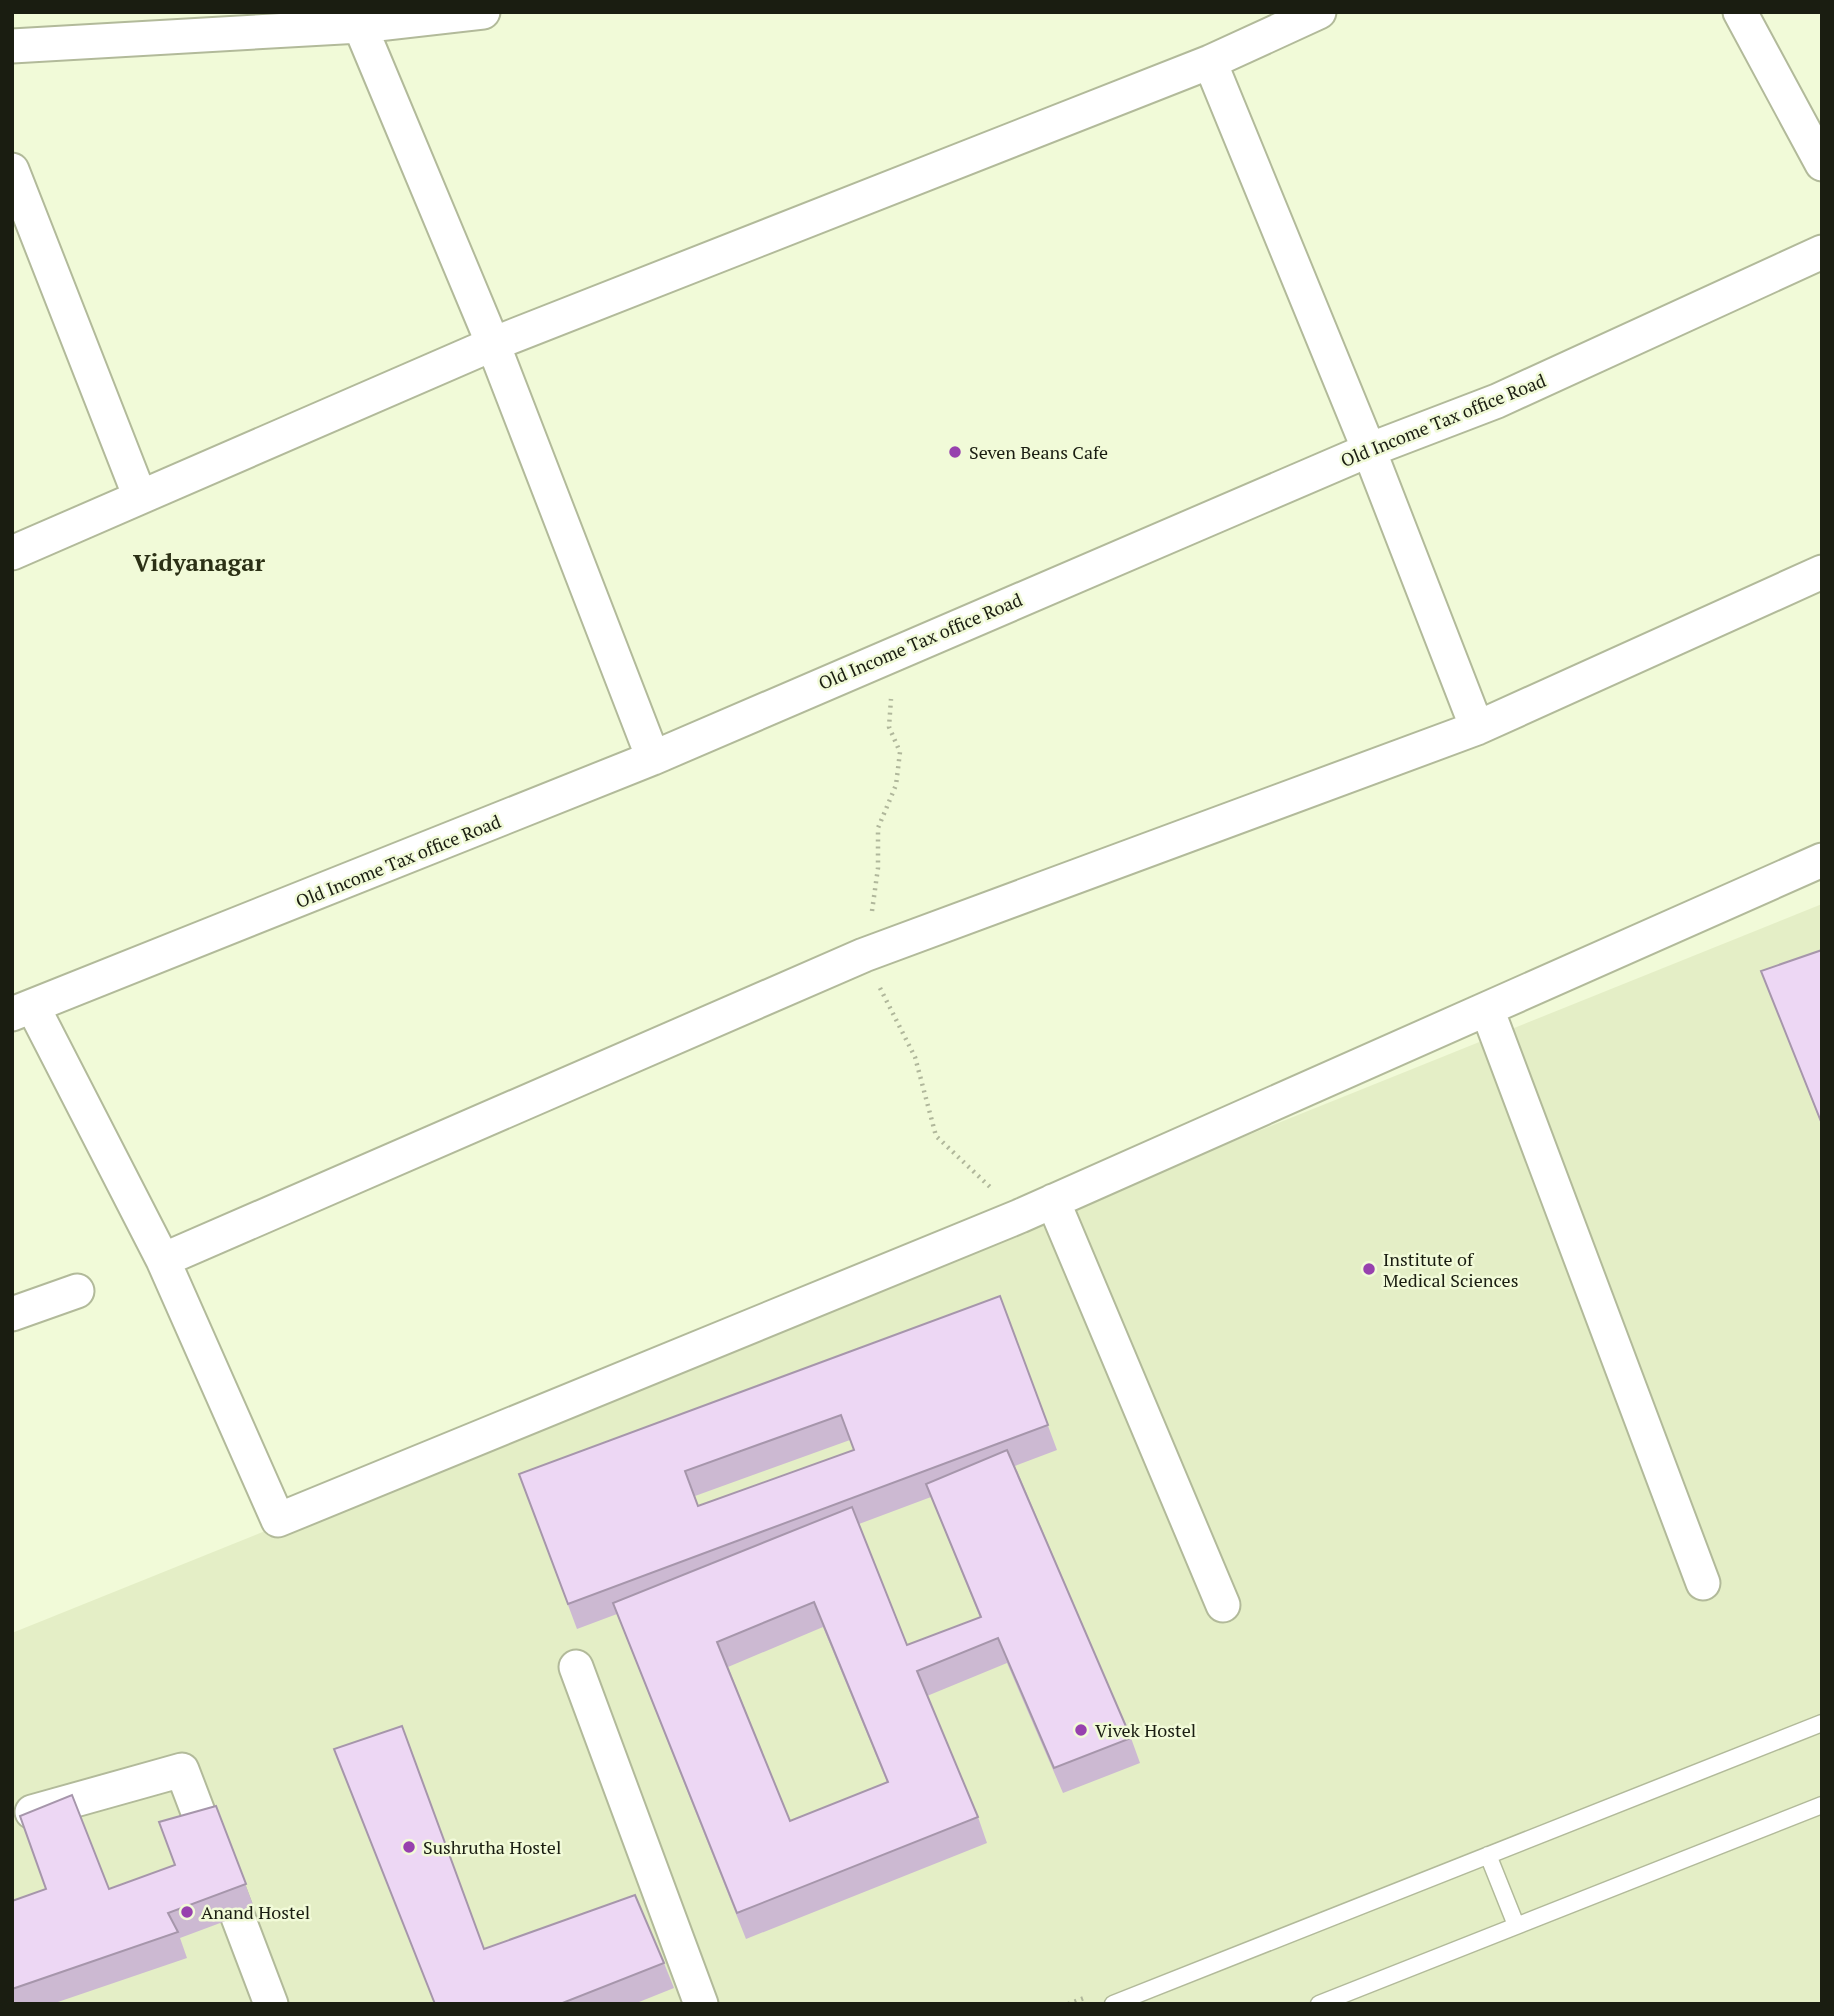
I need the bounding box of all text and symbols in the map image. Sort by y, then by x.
street label: Old Income Tax office Road [1337,368,1549,472]
place label: Seven Beans Cafe [969,440,1108,464]
marker: Seven Beans Cafe [947,444,963,460]
district label: Vidyanagar [133,546,266,578]
street label: Old Income Tax office Road [814,587,1026,695]
street label: Old Income Tax office Road [292,809,504,913]
place label: Institute of Medical Sciences [1383,1247,1518,1292]
marker: Institute of Medical Sciences [1361,1261,1377,1277]
place label: Vivek Hostel [1095,1718,1196,1742]
marker: Vivek Hostel [1073,1722,1089,1738]
place label: Sushrutha Hostel [423,1835,561,1859]
marker: Sushrutha Hostel [401,1839,417,1855]
place label: Anand Hostel [201,1900,310,1924]
marker: Anand Hostel [179,1904,195,1920]

